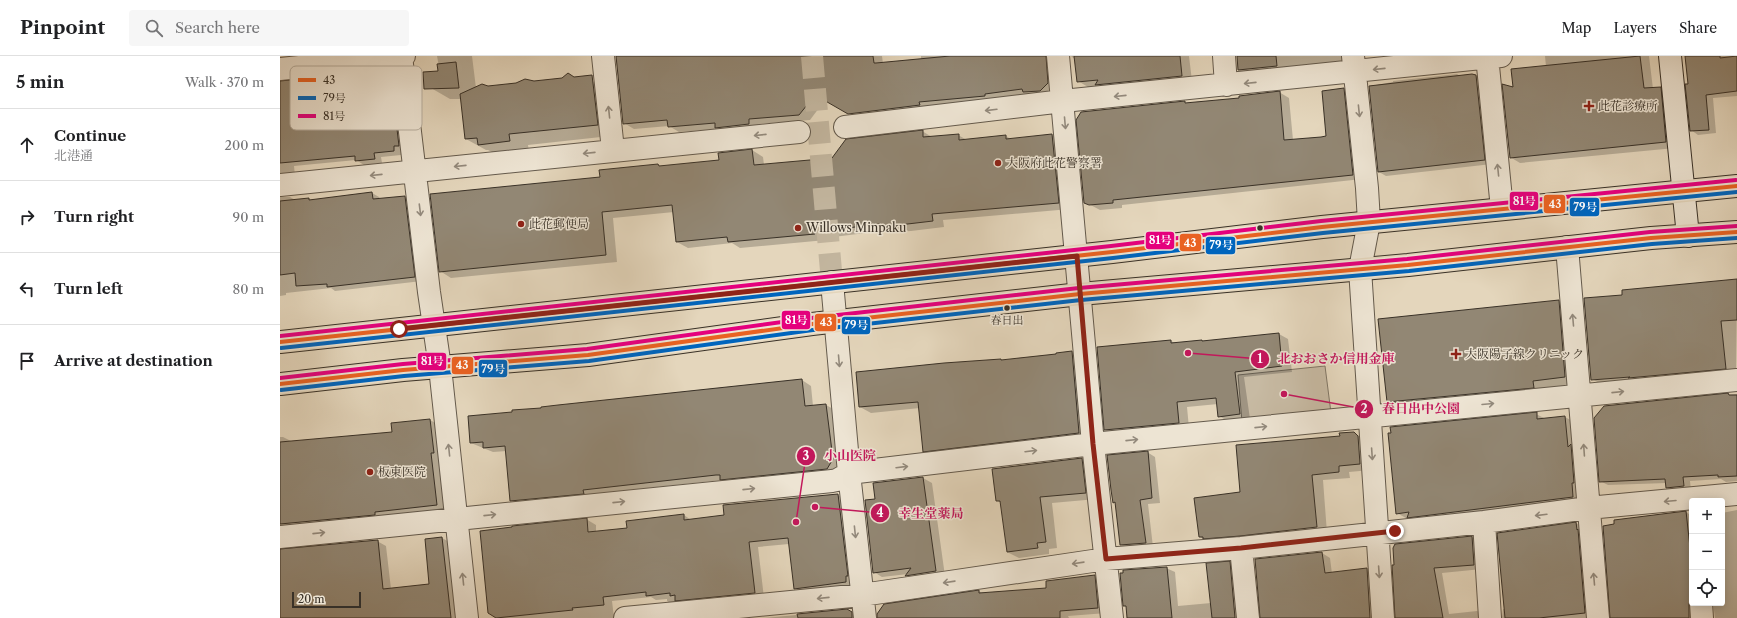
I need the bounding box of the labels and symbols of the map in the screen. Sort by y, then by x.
one-way arrow [1373,65,1386,73]
legend [290,66,422,130]
text: 43 [323,73,335,87]
one-way arrow [1244,79,1257,86]
text: 79号 [323,91,346,105]
one-way arrow [1114,92,1127,100]
place label: 此花診療所 [1598,98,1658,113]
marker: 此花診療所 [1583,100,1595,112]
one-way arrow [1355,104,1362,117]
one-way arrow [605,106,612,119]
one-way arrow [985,106,998,114]
text: 81号 [323,109,345,123]
one-way arrow [1061,116,1068,129]
one-way arrow [754,132,767,139]
one-way arrow [583,149,596,157]
place label: 大阪府此花警察署 [1006,155,1102,170]
marker: 大阪府此花警察署 [993,158,1003,168]
one-way arrow [454,163,467,170]
one-way arrow [1495,164,1502,177]
one-way arrow [370,171,383,179]
line badge: 81号 [1509,191,1539,211]
text: 81号 [1513,194,1536,208]
line badge: 43 [1543,194,1566,214]
text: 43 [1549,197,1561,211]
line badge: 79号 [1569,197,1600,217]
text: 79号 [1573,200,1598,214]
one-way arrow [416,203,423,216]
place label: 此花郵便局 [529,216,589,231]
marker: 此花郵便局 [516,219,526,229]
place label: Willows Minpaku [805,220,907,235]
marker: Willows Minpaku [793,223,803,233]
unlabelled marker [1255,223,1265,233]
line badge: 81号 [1145,231,1175,250]
text: 81号 [1149,233,1172,247]
line badge: 43 [1179,233,1202,252]
text: 43 [1184,236,1196,250]
line badge: 79号 [1205,236,1236,255]
text: 79号 [1209,238,1234,252]
marker: 春日出 [1002,303,1012,313]
line badge: 81号 [781,310,811,330]
text: 81号 [785,313,808,327]
line badge: 43 [814,313,837,332]
place label: 春日出 [991,313,1024,327]
one-way arrow [1569,314,1577,327]
text: 43 [820,315,832,329]
line badge: 79号 [841,316,871,335]
text: 79号 [844,318,869,332]
route start [390,320,408,338]
callout: 北おおさか信用金庫 [1250,346,1403,371]
place label: 大阪陽子線クリニック [1465,346,1584,361]
marker: 大阪陽子線クリニック [1450,348,1462,360]
text: 北おおさか信用金庫 [1277,350,1395,366]
text: 1 [1257,351,1263,366]
line badge: 81号 [417,352,447,371]
text: 81号 [421,354,444,368]
one-way arrow [835,354,843,367]
line badge: 43 [451,356,474,375]
text: 43 [456,358,468,372]
line badge: 79号 [478,359,508,378]
text: 79号 [481,362,506,376]
one-way arrow [1611,388,1624,395]
callout: 春日出中公園 [1354,396,1468,421]
text: 春日出中公園 [1382,400,1460,416]
one-way arrow [1481,400,1494,408]
text: 2 [1360,401,1368,416]
one-way arrow [1254,423,1267,430]
one-way arrow [1125,436,1138,444]
callout: 小山医院 [796,443,884,468]
one-way arrow [445,444,452,457]
one-way arrow [1580,444,1587,457]
text: 小山医院 [824,447,876,463]
one-way arrow [1368,447,1375,460]
text: 3 [803,448,810,463]
one-way arrow [1024,448,1037,455]
one-way arrow [895,463,908,470]
place label: 板東医院 [378,464,426,479]
marker: 板東医院 [365,467,375,477]
one-way arrow [742,485,755,493]
one-way arrow [1664,497,1677,504]
one-way arrow [612,498,625,506]
callout: 幸生堂薬局 [870,501,971,526]
text: 4 [876,505,884,520]
text: 幸生堂薬局 [898,505,964,521]
one-way arrow [483,511,496,519]
one-way arrow [1535,511,1548,518]
route end [1386,522,1404,540]
one-way arrow [852,525,859,538]
one-way arrow [312,530,325,537]
one-way arrow [1072,559,1085,567]
one-way arrow [1376,565,1383,578]
one-way arrow [459,573,467,586]
one-way arrow [1591,573,1598,586]
one-way arrow [943,578,956,586]
scale bar [292,590,361,609]
one-way arrow [817,595,830,602]

